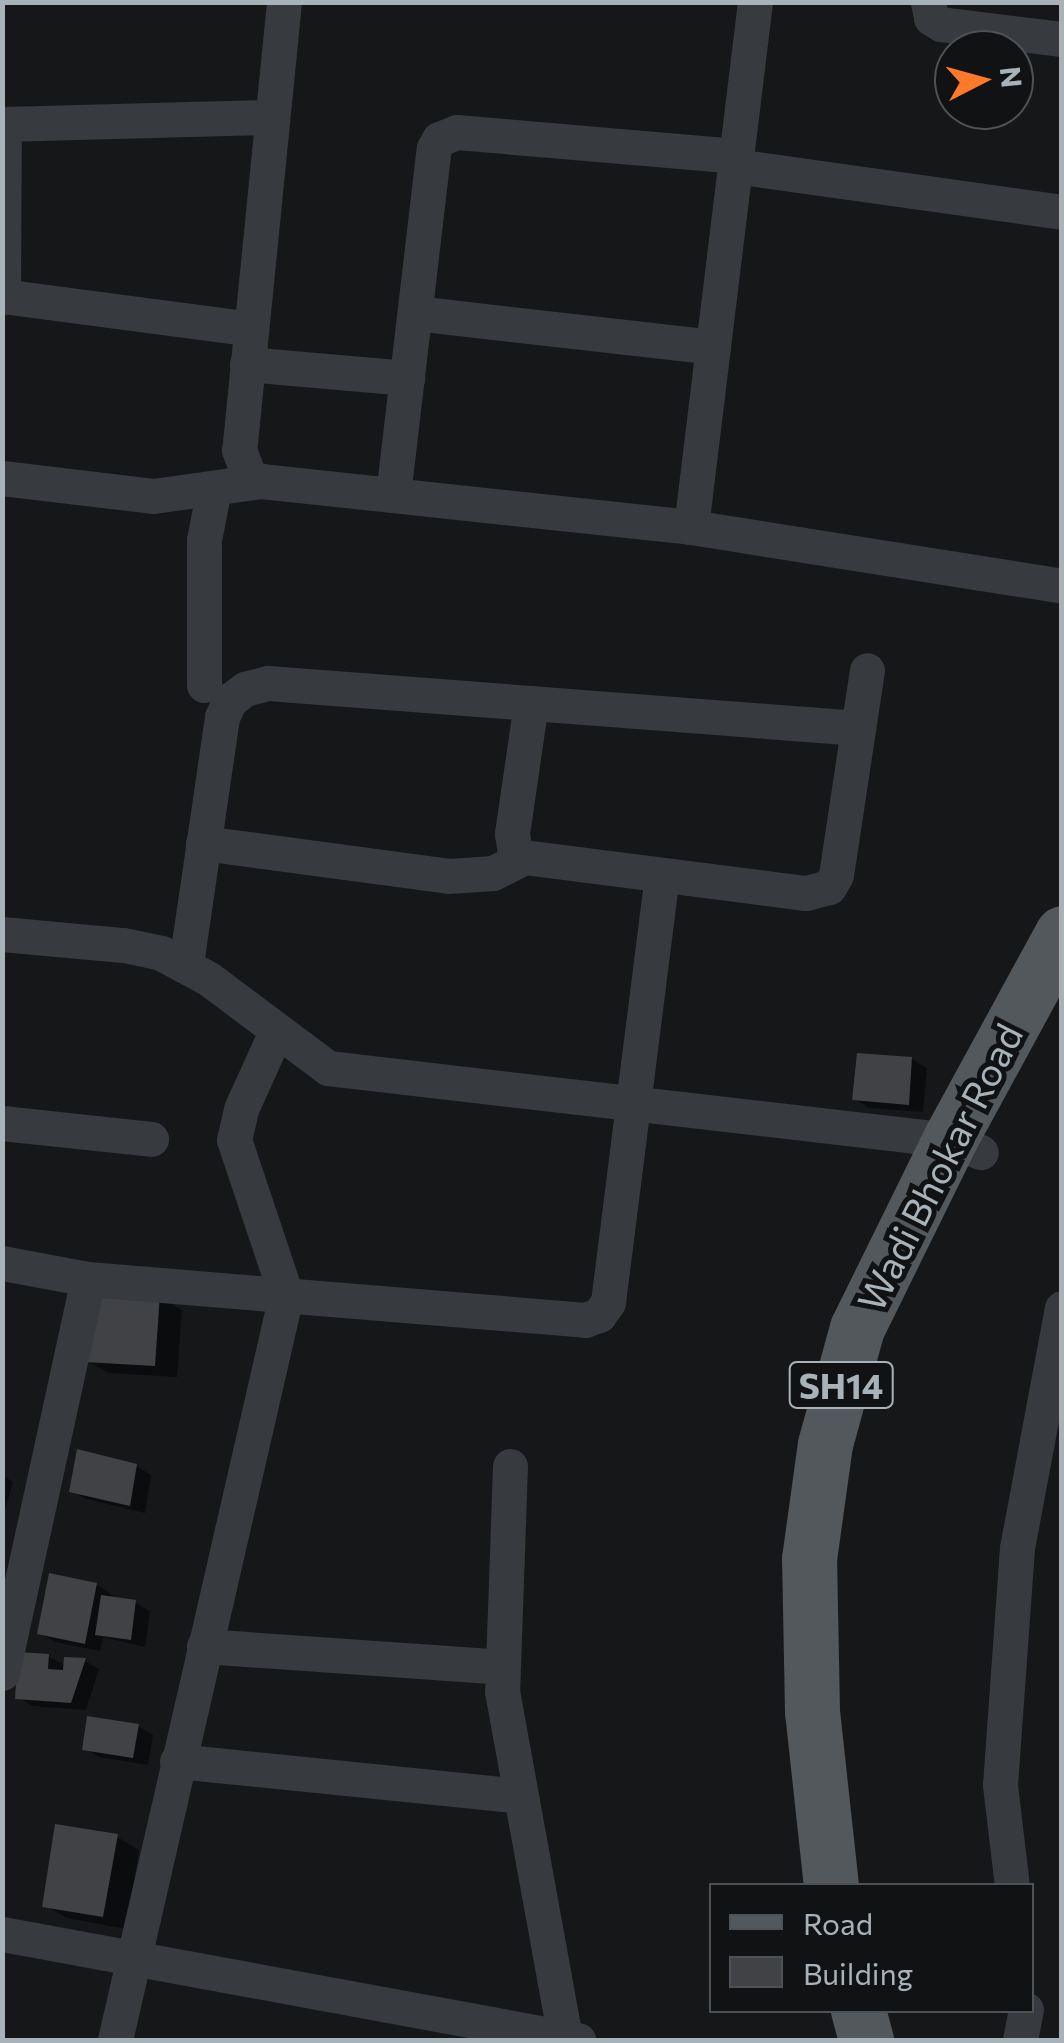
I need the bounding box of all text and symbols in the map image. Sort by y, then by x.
north arrow [934,30,1034,130]
text: N [994,65,1030,89]
street label: Wadi Bhokar Road [847,1016,1031,1318]
road number: SH14 [788,1355,894,1415]
legend [709,1883,1034,2013]
text: Road [803,1904,873,1941]
text: Building [803,1954,913,1991]

